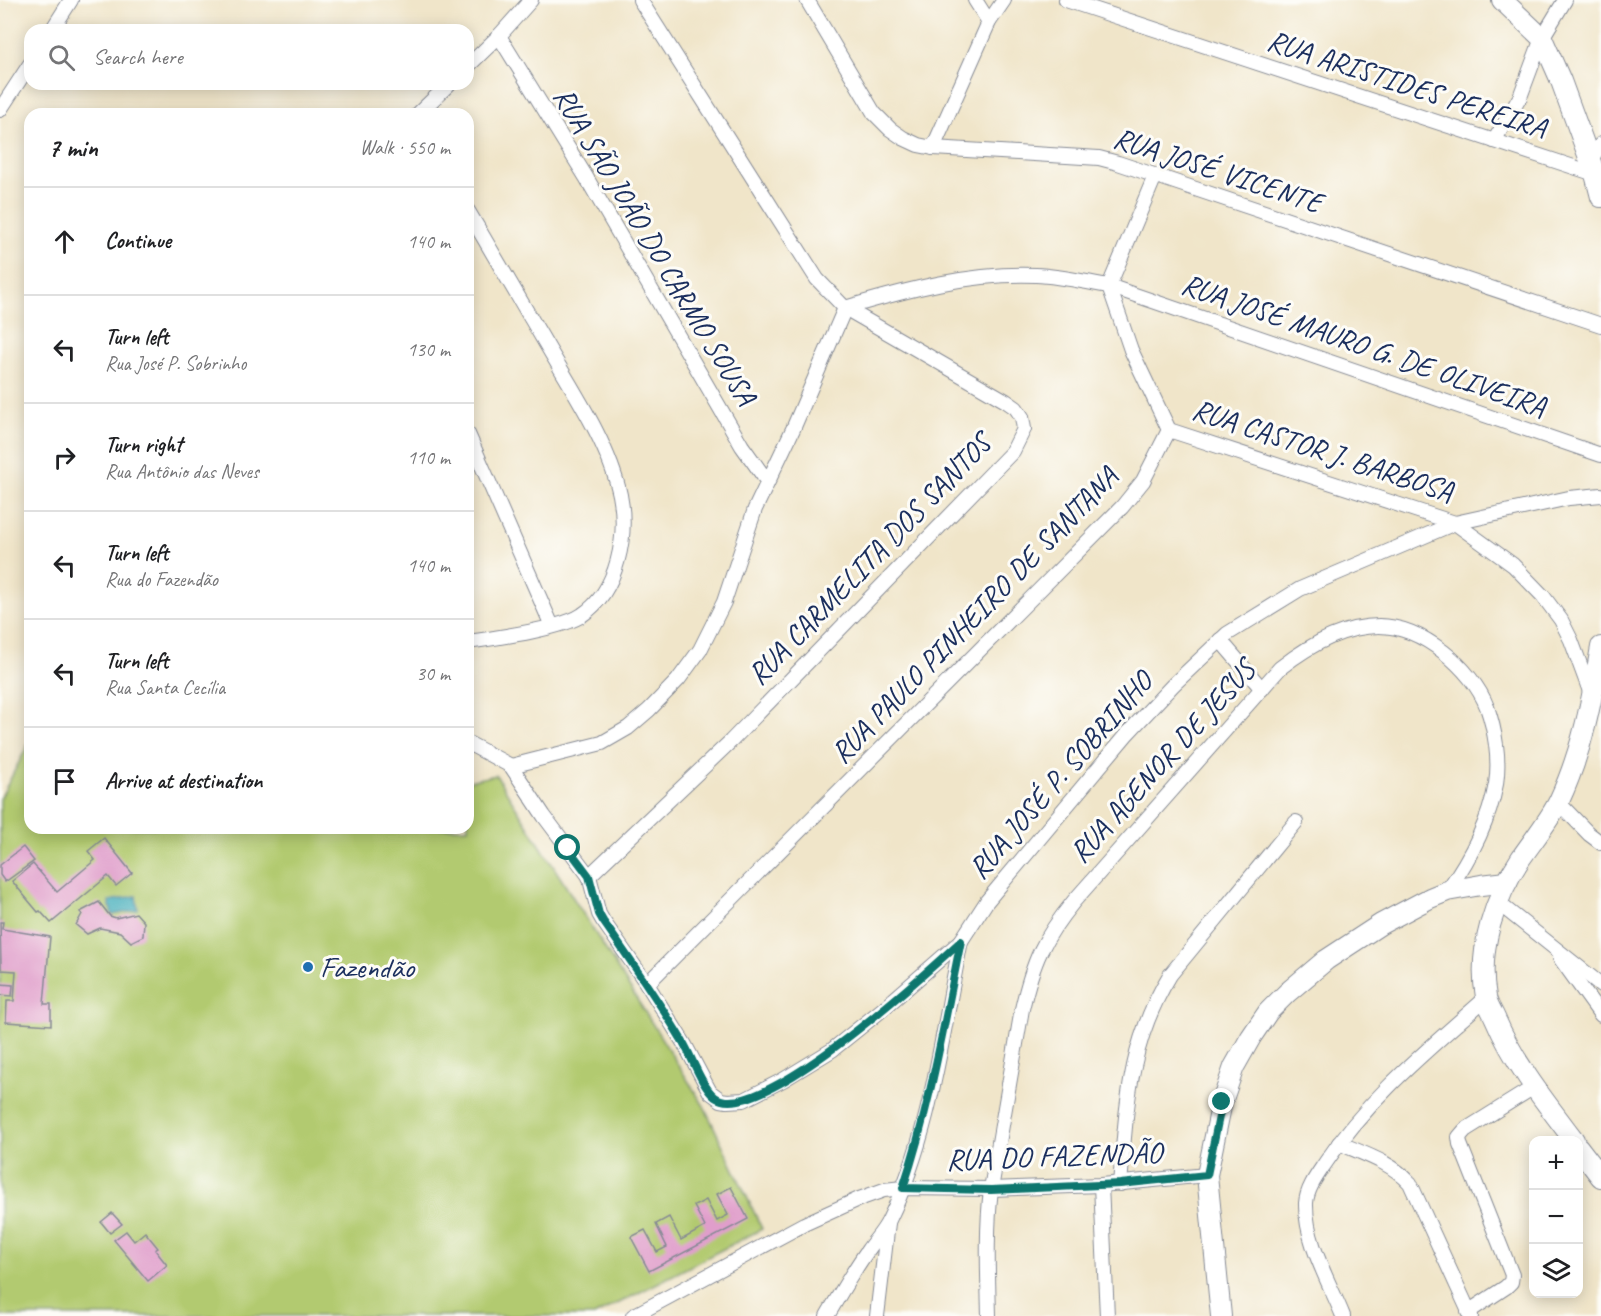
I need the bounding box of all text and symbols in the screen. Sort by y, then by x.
street label: RUA ARISTIDES PEREIRA [1263,21,1553,148]
search box [24,24,474,90]
icon: search [45,41,78,74]
text: Search here [93,43,183,71]
street label: RUA SÃO JOÃO DO CARMO SOUSA [545,80,766,414]
street label: RUA JOSÉ VICENTE [1109,118,1330,223]
text: 7 min [48,131,98,164]
text: Walk · 550 m [360,135,450,160]
icon: ahead [48,225,81,258]
text: Continue [105,227,171,255]
text: 140 m [407,229,450,254]
street label: RUA JOSÉ MAURO G. DE OLIVEIRA [1177,265,1552,426]
text: Turn left [105,323,169,351]
icon: left [48,333,81,366]
text: 130 m [407,337,450,362]
text: Rua José P. Sobrinho [105,351,246,376]
street label: RUA CASTOR J. BARBOSA [1188,390,1459,510]
street label: RUA CARMELITA DOS SANTOS [739,422,1002,693]
text: Turn right [105,431,182,459]
icon: right [48,441,81,474]
text: 110 m [407,445,450,470]
street label: RUA PAULO PINHEIRO DE SANTANA [822,457,1127,771]
text: Rua Antônio das Neves [105,459,259,484]
text: Turn left [105,539,169,567]
icon: left [48,549,81,582]
text: 140 m [407,553,450,578]
text: Rua do Fazendão [105,567,218,592]
text: Turn left [105,647,169,675]
street label: RUA AGENOR DE JESUS [1061,649,1266,870]
icon: left [48,657,81,690]
text: 30 m [416,661,450,686]
street label: RUA JOSÉ P. SOBRINHO [959,661,1163,887]
text: Rua Santa Cecília [105,675,225,700]
icon: arrive [48,765,81,798]
text: Arrive at destination [105,767,262,795]
route start [554,834,580,860]
place label: Fazendão [320,948,415,986]
marker: Fazendão [301,960,315,974]
route end [1208,1088,1234,1114]
street label: RUA DO FAZENDÃO [946,1133,1166,1179]
map controls [1529,1136,1583,1298]
button: + [1529,1136,1583,1190]
button: − [1529,1190,1583,1244]
button: layers [1529,1244,1583,1298]

